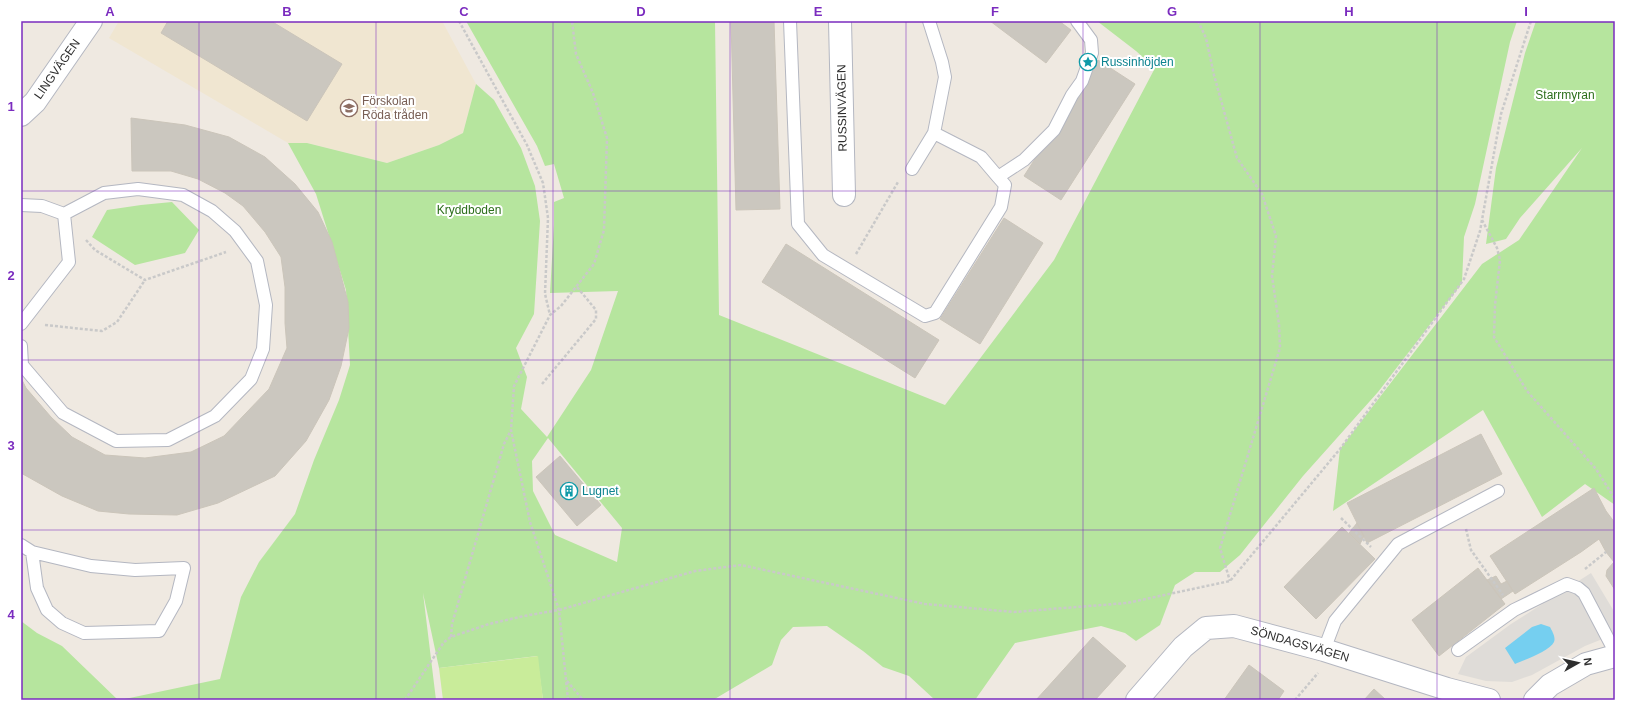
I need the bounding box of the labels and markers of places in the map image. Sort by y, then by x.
place icon: Russinhöjden [1078,52,1098,72]
place label: Russinhöjden [1101,55,1174,69]
place label: Förskolan Röda tråden [362,94,428,122]
school or university icon: Förskolan Röda tråden [339,98,359,118]
building icon: Lugnet [559,481,579,501]
place label: Lugnet [582,484,619,498]

